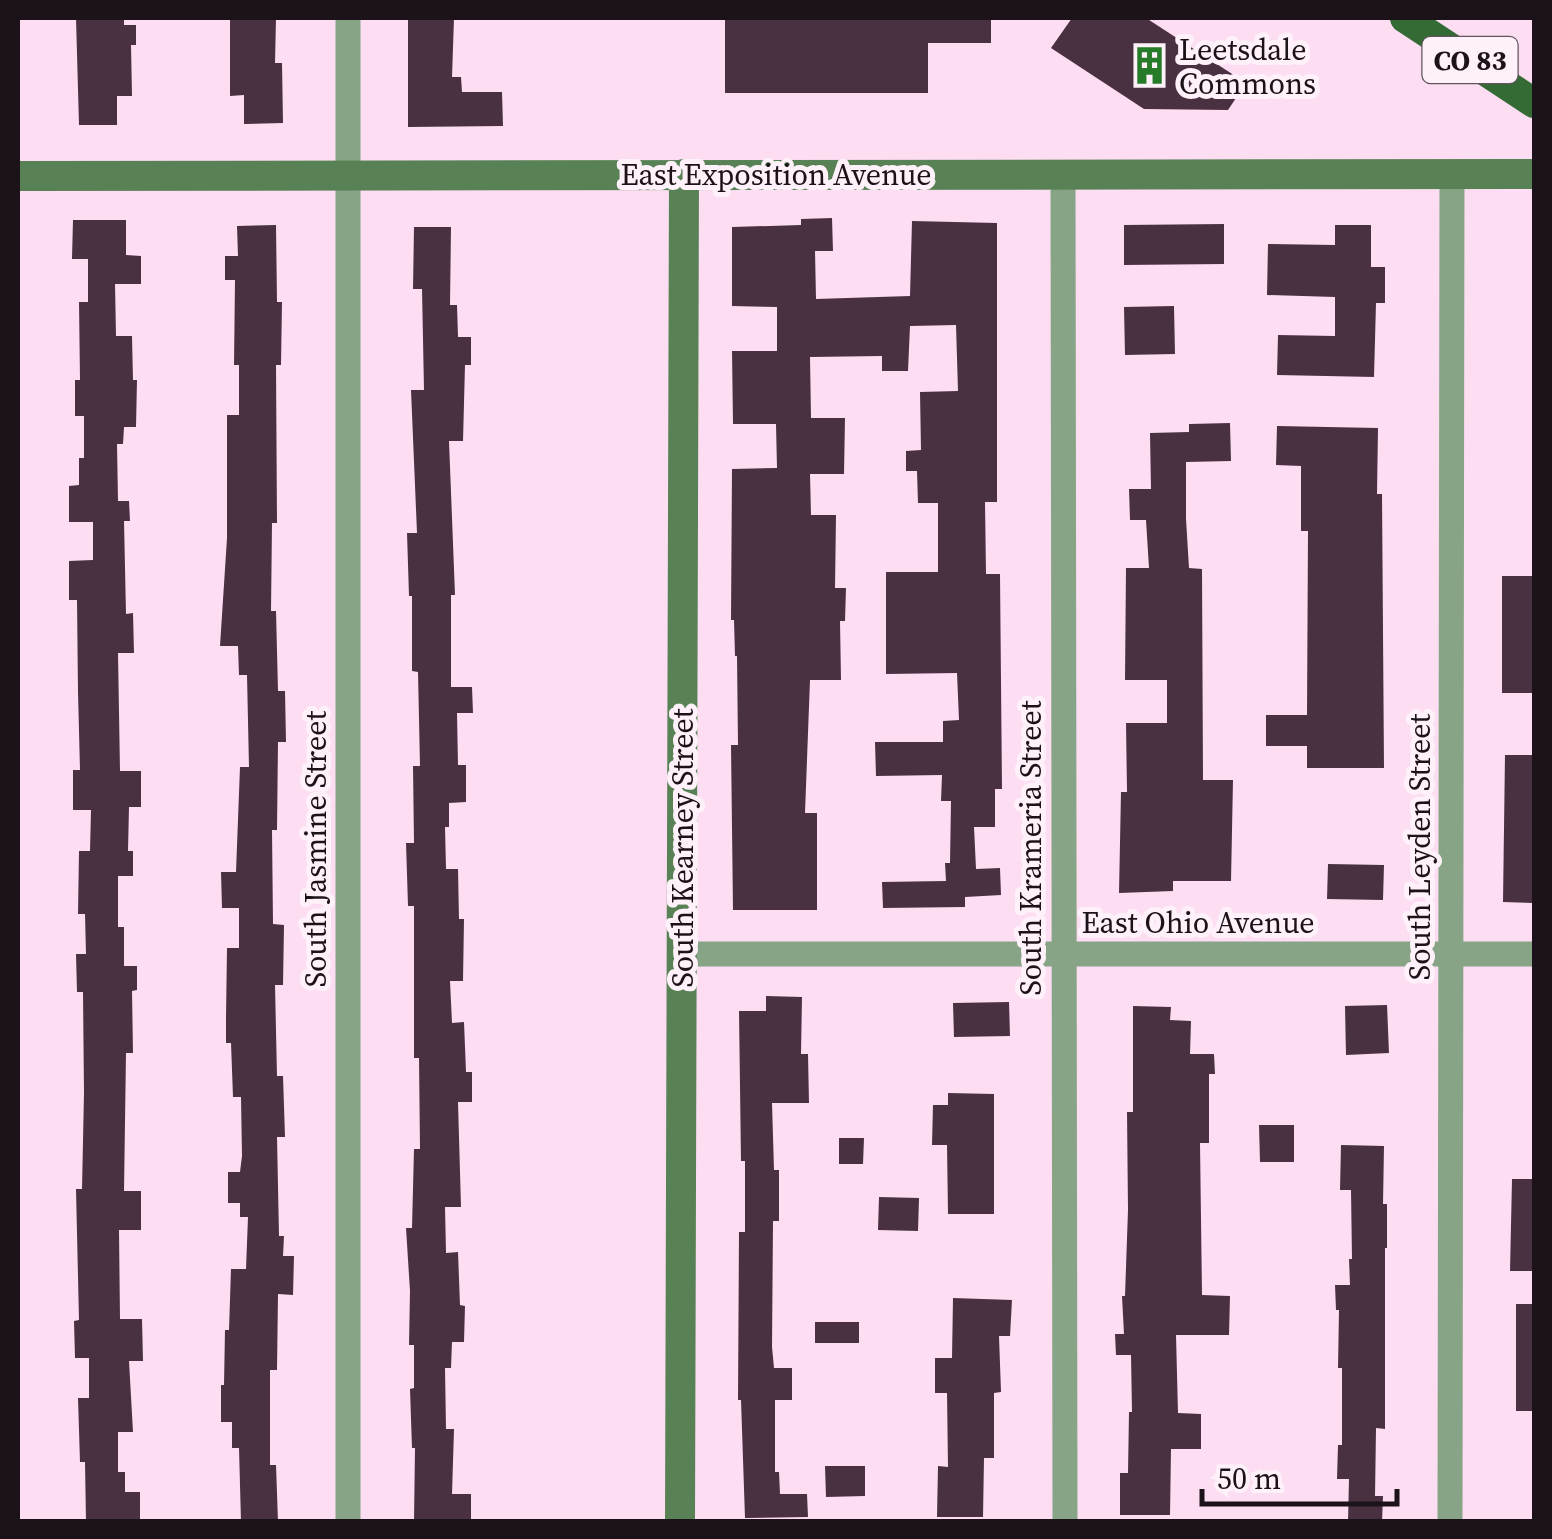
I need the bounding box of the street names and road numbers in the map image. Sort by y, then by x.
road number: CO 83 [1422,37,1518,83]
street label: East Exposition Avenue [620,154,932,195]
street label: South Krameria Street [1010,700,1051,996]
street label: South Kearney Street [662,708,703,988]
street label: South Jasmine Street [295,710,336,987]
street label: South Leyden Street [1399,714,1440,980]
street label: East Ohio Avenue [1081,902,1315,943]

